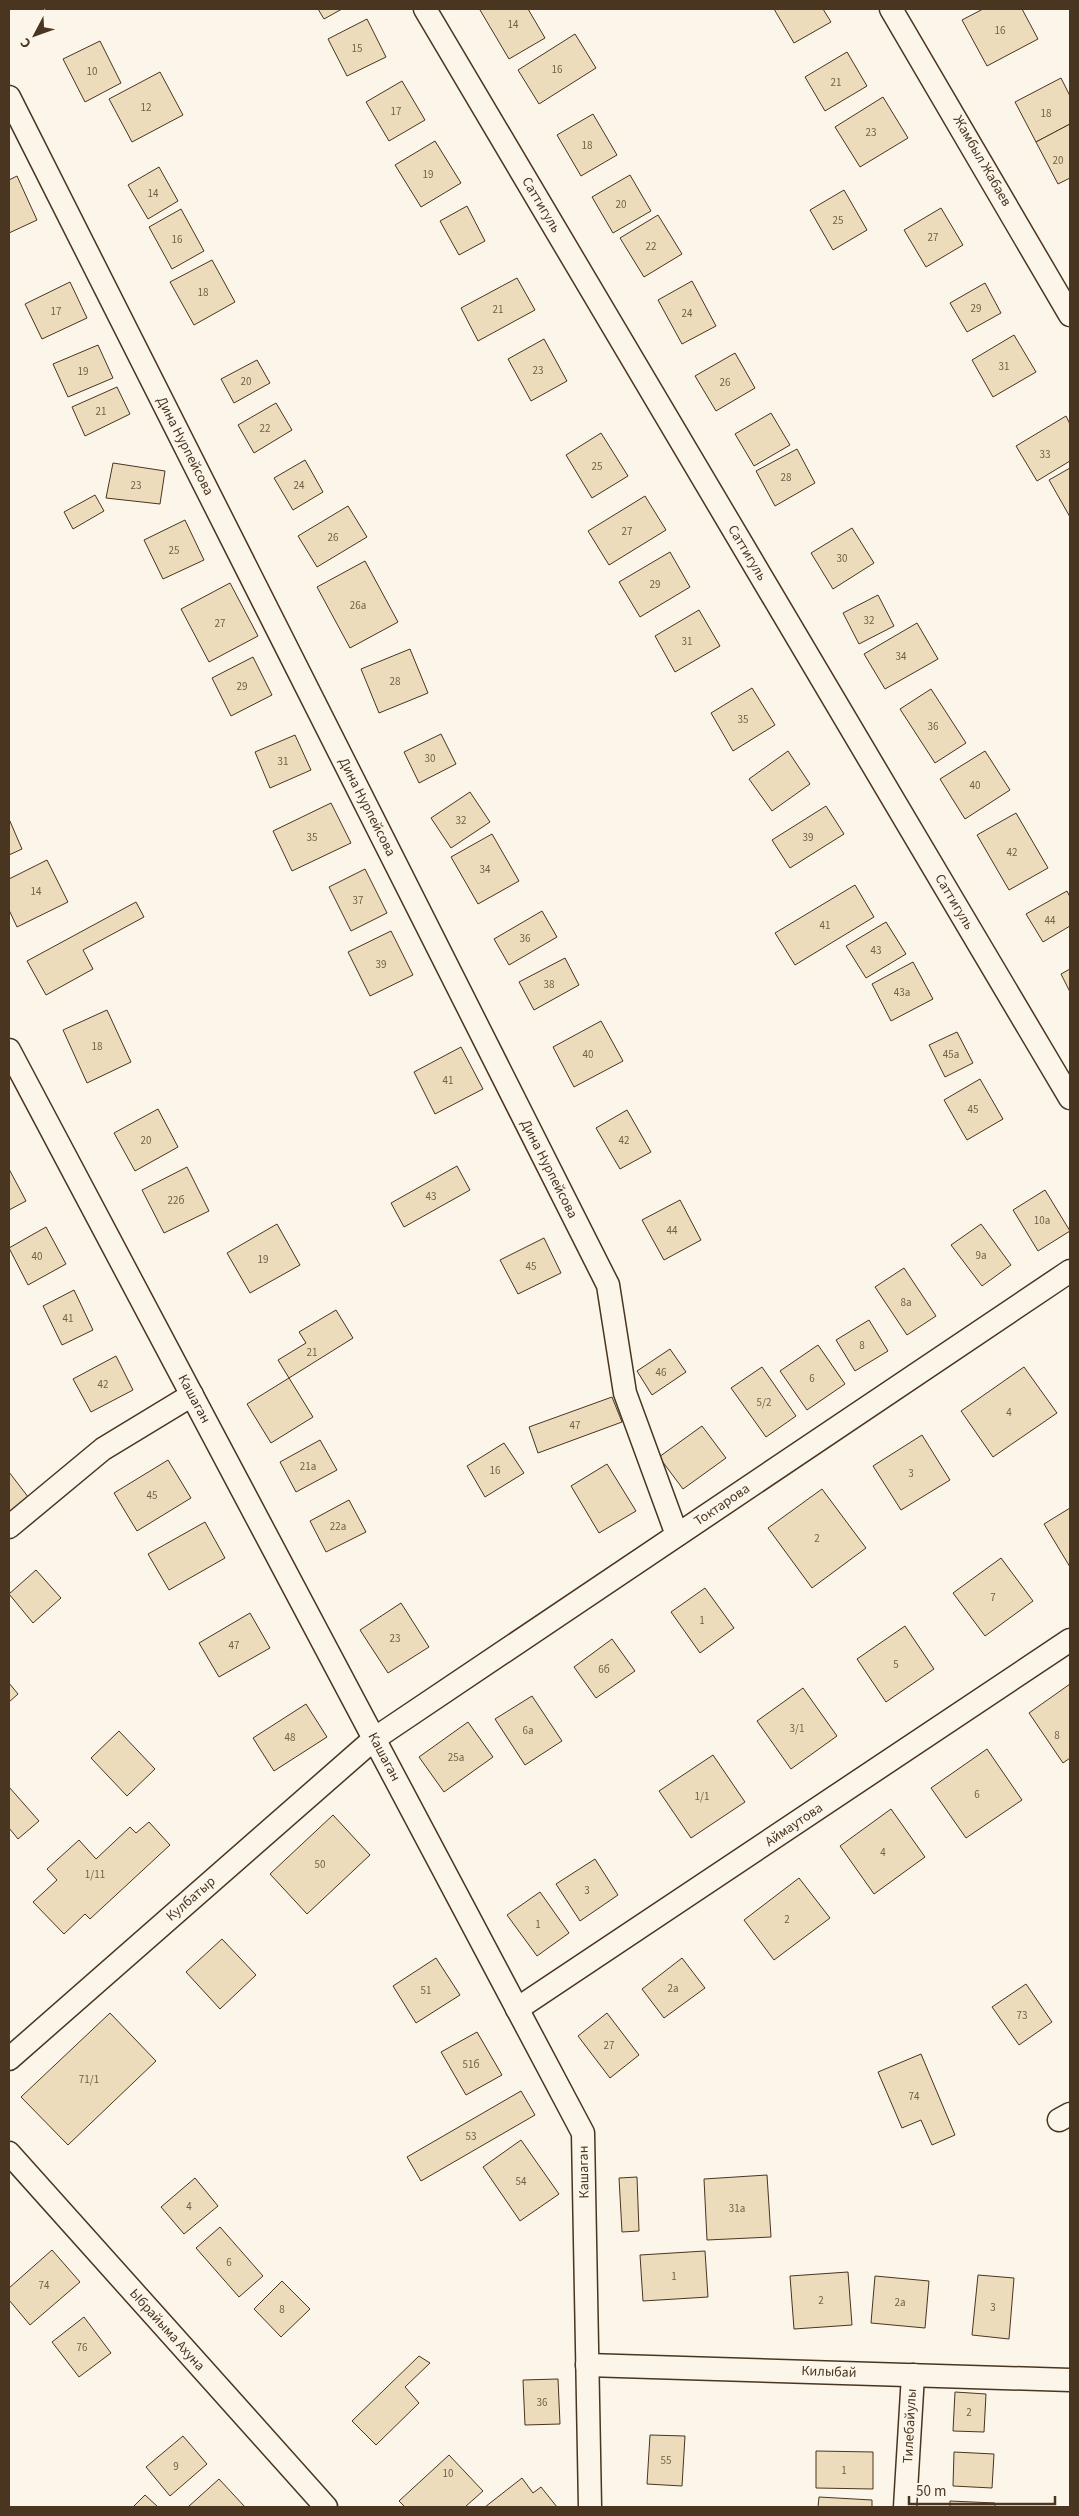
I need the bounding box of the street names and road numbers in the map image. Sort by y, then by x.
street label: Жамбыл Жабаев [948,112,1016,210]
street label: Саттигуль [517,173,566,237]
street label: Дина Нурпейсова [151,393,219,499]
street label: Саттигуль [723,521,772,585]
street label: Дина Нурпейсова [333,754,401,860]
street label: Саттигуль [930,870,979,934]
street label: Дина Нурпейсова [515,1116,583,1222]
street label: Кашаган [173,1371,215,1427]
street label: Токтарова [690,1479,754,1531]
street label: Кашаган [363,1729,405,1785]
street label: Аймаутова [761,1798,827,1852]
street label: Кулбатыр [162,1872,220,1926]
street label: Кашаган [574,2145,594,2199]
street label: Ыбрайыма Ахуна [125,2284,209,2376]
street label: Килыбай [801,2361,857,2383]
street label: Тилебайулы [898,2388,922,2464]

